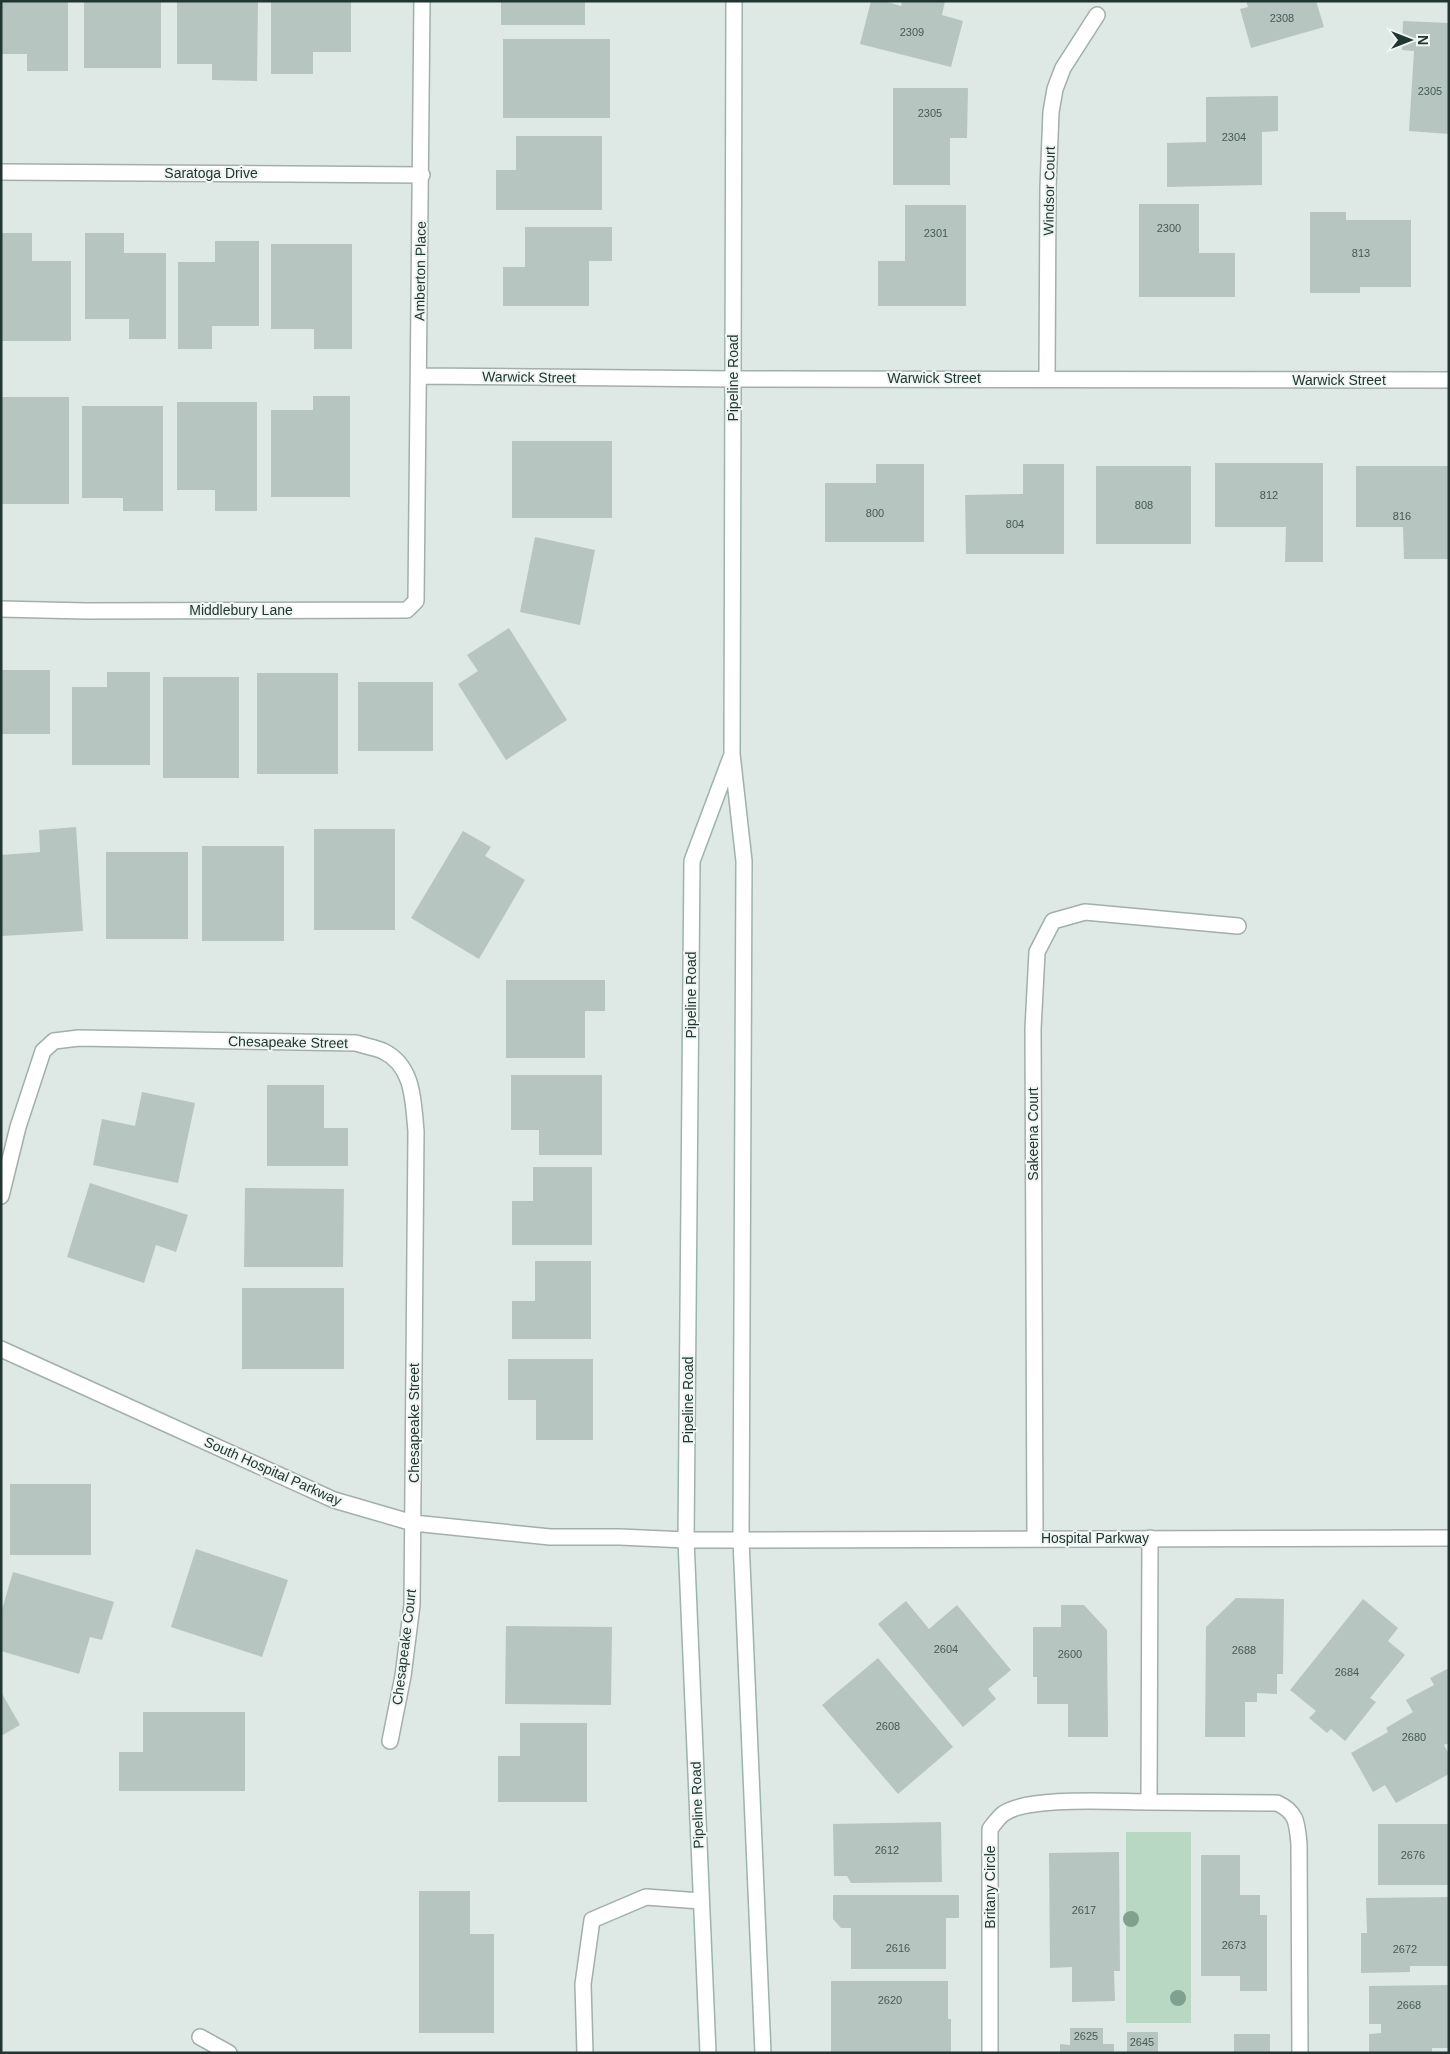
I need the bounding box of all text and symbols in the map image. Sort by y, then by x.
house number: 2308 [1270,12,1294,24]
north arrow [1385,15,1435,65]
house number: 2309 [900,26,924,38]
text: N [1415,35,1431,45]
house number: 2305 [1418,85,1442,97]
house number: 2305 [918,107,942,119]
house number: 2304 [1222,131,1246,143]
street label: Windsor Court [1040,146,1058,236]
street label: Saratoga Drive [164,165,258,181]
street label: Amberton Place [411,221,429,321]
house number: 2300 [1157,222,1181,234]
house number: 2301 [924,227,948,239]
house number: 813 [1352,247,1370,259]
street label: Pipeline Road [725,334,741,422]
street label: Warwick Street [482,368,576,386]
street label: Warwick Street [887,370,981,386]
street label: Warwick Street [1292,372,1386,388]
house number: 812 [1260,489,1278,501]
house number: 808 [1135,499,1153,511]
house number: 800 [866,507,884,519]
house number: 816 [1393,510,1411,522]
house number: 804 [1006,518,1024,530]
street label: Middlebury Lane [189,602,293,618]
street label: Pipeline Road [683,951,699,1039]
street label: Chesapeake Street [228,1033,348,1051]
street label: Sakeena Court [1025,1087,1041,1181]
street label: Pipeline Road [680,1356,696,1444]
street label: Chesapeake Street [406,1363,422,1483]
street label: South Hospital Parkway [202,1433,344,1509]
street label: Hospital Parkway [1041,1530,1149,1546]
street label: Chesapeake Court [389,1588,419,1706]
house number: 2604 [934,1643,958,1655]
house number: 2688 [1232,1644,1256,1656]
house number: 2600 [1058,1648,1082,1660]
house number: 2684 [1335,1666,1359,1678]
house number: 2608 [876,1720,900,1732]
house number: 2680 [1402,1731,1426,1743]
street label: Pipeline Road [687,1761,707,1849]
house number: 2612 [875,1844,899,1856]
street label: Britany Circle [982,1845,998,1929]
house number: 2676 [1401,1849,1425,1861]
house number: 2617 [1072,1904,1096,1916]
house number: 2673 [1222,1939,1246,1951]
house number: 2616 [886,1942,910,1954]
house number: 2672 [1393,1943,1417,1955]
house number: 2620 [878,1994,902,2006]
house number: 2668 [1397,1999,1421,2011]
house number: 2625 [1074,2030,1098,2042]
house number: 2645 [1130,2036,1154,2048]

